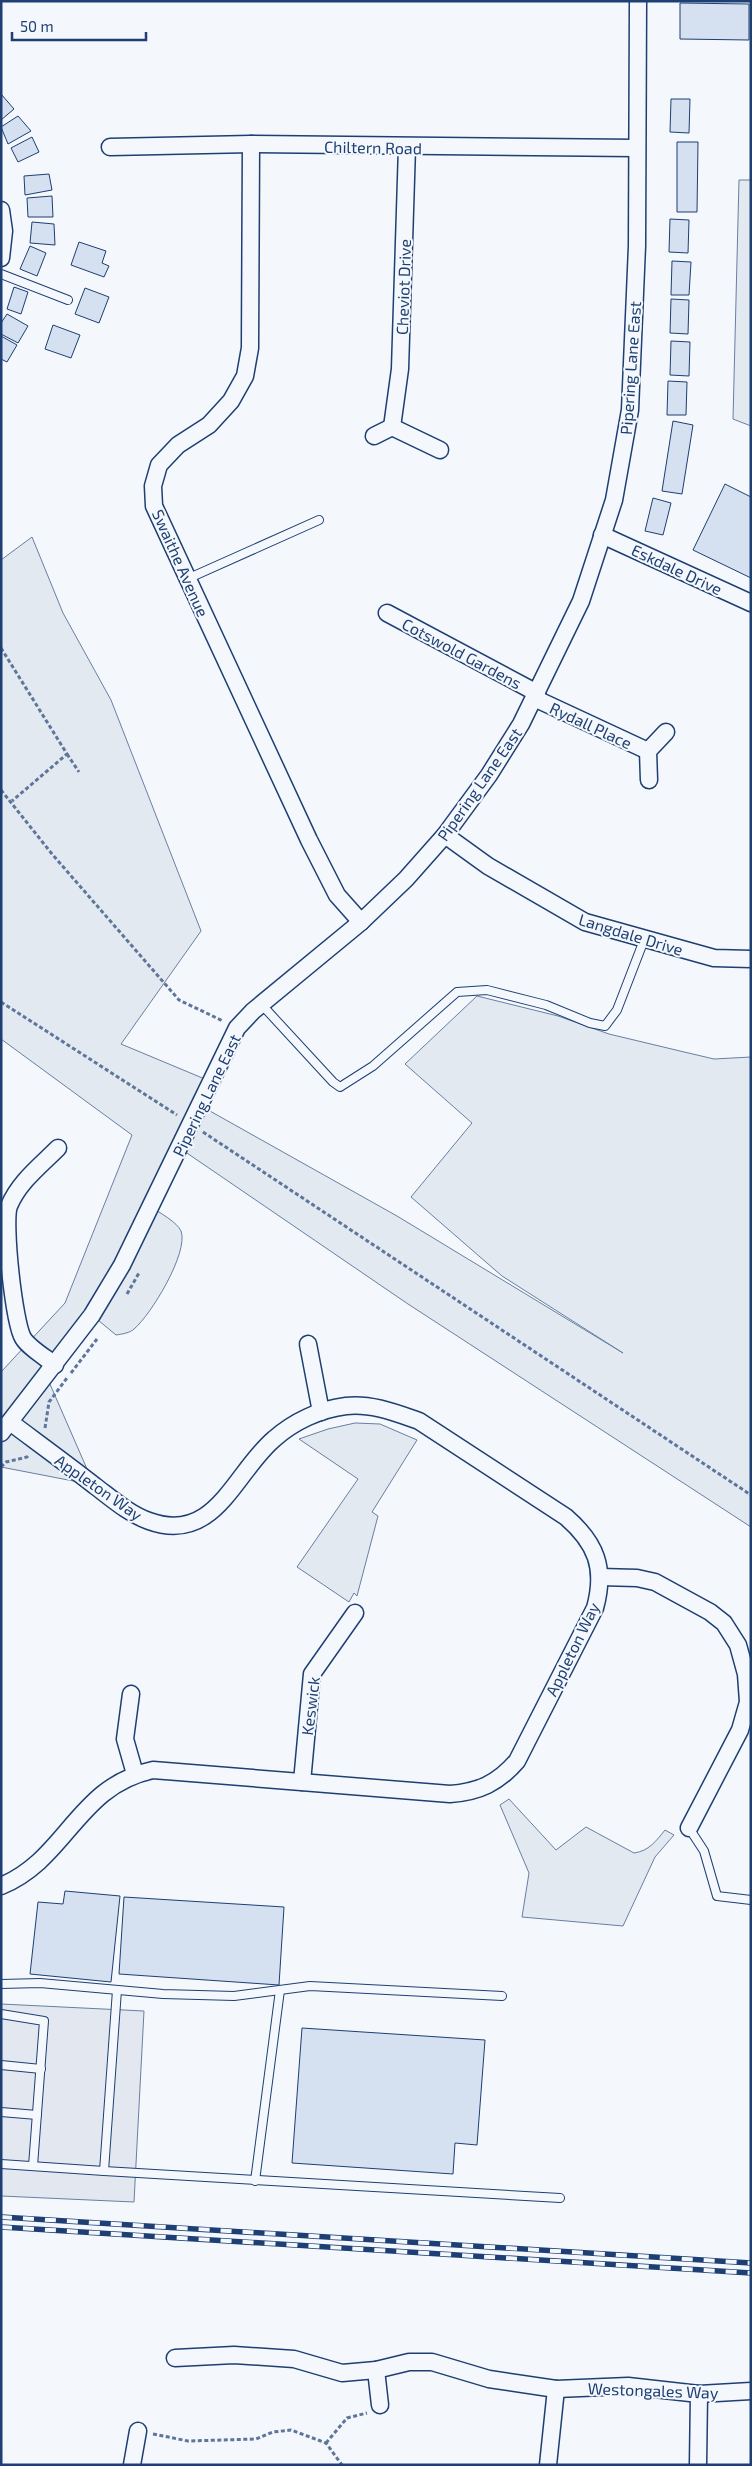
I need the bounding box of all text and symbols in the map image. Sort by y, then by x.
scale bar [12,10,146,42]
text: 50 m [20,17,54,35]
street label: Chiltern Road [324,137,422,157]
street label: Cheviot Drive [392,239,414,335]
street label: Pipering Lane East [616,301,644,435]
street label: Swaithe Avenue [149,506,213,620]
street label: Eskdale Drive [629,540,725,598]
street label: Cotswold Gardens [399,614,525,692]
street label: Rydall Place [547,698,635,752]
street label: Pipering Lane East [433,724,525,844]
street label: Langdale Drive [577,909,685,959]
street label: Pipering Lane East [168,1031,244,1159]
street label: Appleton Way [52,1450,147,1524]
street label: Appleton Way [541,1599,603,1699]
street label: Keswick [297,1676,323,1736]
street label: Westongales Way [587,2378,719,2402]

